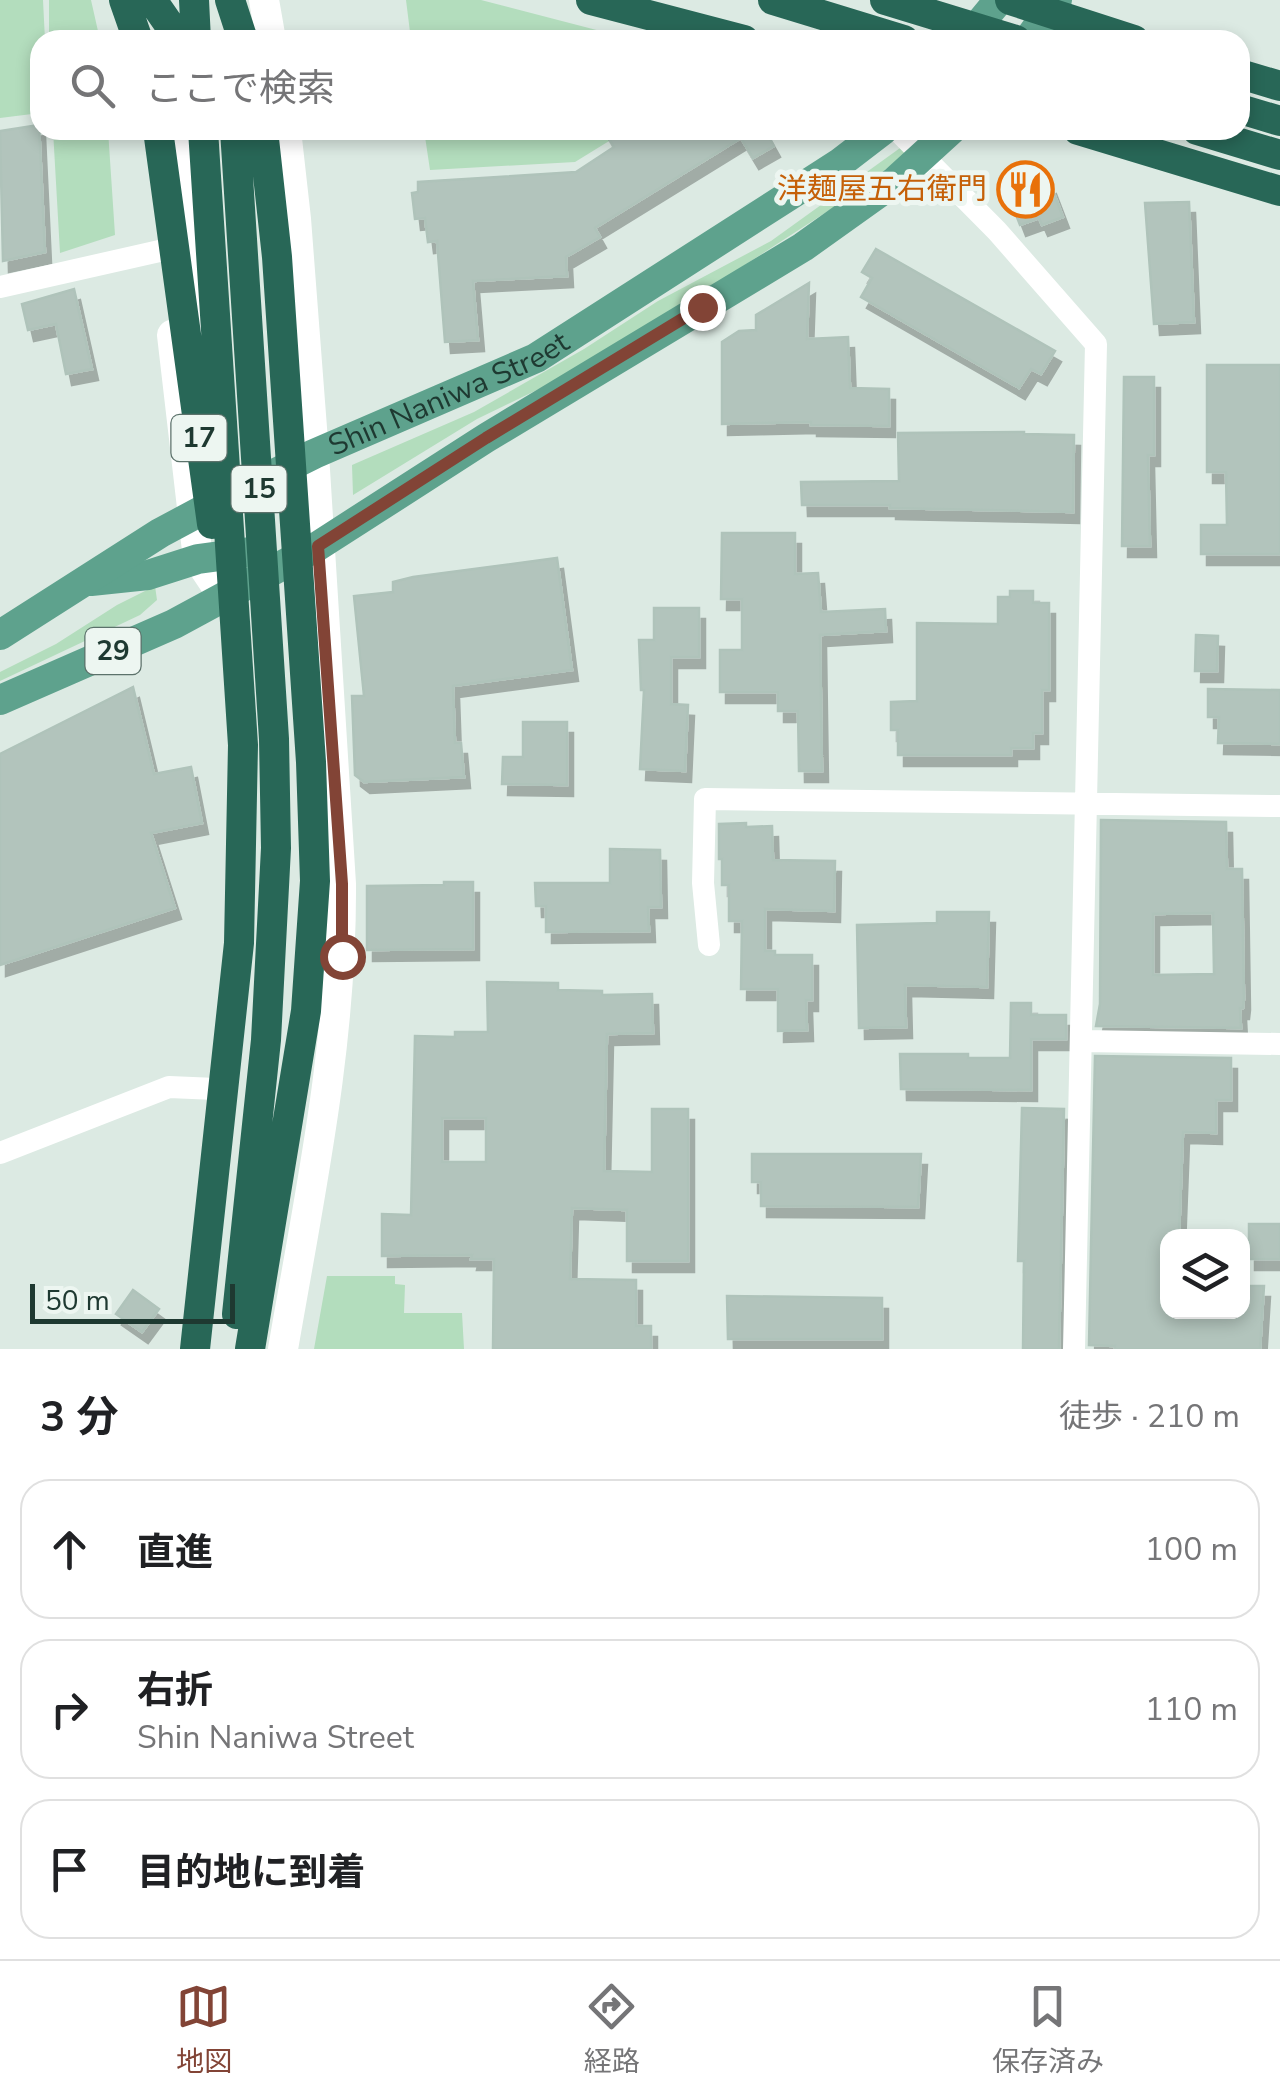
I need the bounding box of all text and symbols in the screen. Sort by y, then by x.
search box [30,30,1250,140]
icon: search [65,58,120,113]
text: ここで検索 [145,63,335,114]
restaurant icon: 洋麺屋五右衛門 [996,159,1056,219]
place label: 洋麺屋五右衛門 [777,169,987,210]
route end [680,285,726,331]
street label: Shin Naniwa Street [322,321,577,466]
road number: 17 [172,415,226,461]
road number: 15 [232,466,286,512]
road number: 29 [86,628,140,674]
route start [320,934,366,980]
map controls [1160,1229,1250,1319]
button: layers [1160,1229,1250,1319]
scale bar [30,1279,235,1324]
text: 50 m [45,1282,110,1320]
text: 3 分 [40,1389,119,1446]
text: 徒歩 · 210 m [1059,1395,1240,1438]
icon: ahead [42,1522,97,1577]
text: 直進 [137,1527,213,1578]
text: 100 m [1145,1528,1238,1571]
text: 右折 [137,1665,213,1716]
icon: right [42,1682,97,1737]
text: 110 m [1145,1688,1238,1731]
text: Shin Naniwa Street [137,1716,414,1759]
icon: arrive [42,1842,97,1897]
text: 目的地に到着 [137,1847,365,1898]
tab: 地図 [176,1979,232,2081]
tab: 経路 [584,1979,640,2081]
tab: 保存済み [992,1979,1104,2081]

